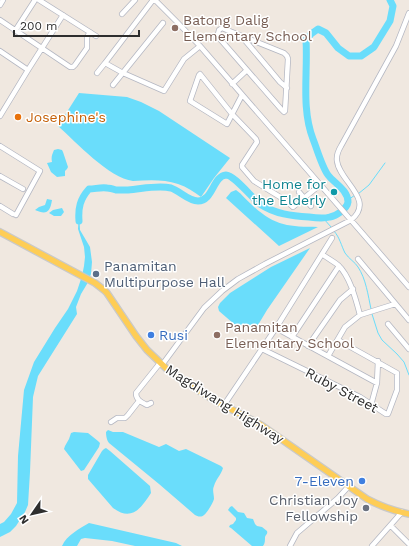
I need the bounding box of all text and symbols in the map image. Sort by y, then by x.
scale bar [14,12,139,38]
place label: Batong Dalig Elementary School [183,12,313,44]
text: 200 m [20,19,57,33]
marker: Batong Dalig Elementary School [170,23,180,33]
place label: Josephine's [26,109,106,125]
marker: Josephine's [13,112,23,122]
place label: Home for the Elderly [252,176,327,208]
marker: Home for the Elderly [329,187,339,197]
place label: Panamitan Multipurpose Hall [104,258,226,290]
marker: Panamitan Multipurpose Hall [91,269,101,279]
place label: Panamitan Elementary School [225,319,355,351]
place label: Rusi [159,327,188,343]
marker: Rusi [146,330,156,340]
marker: Panamitan Elementary School [212,330,222,340]
street label: Magdiwang Highway [163,361,288,447]
street label: Ruby Street [303,364,381,416]
place label: 7-Eleven [295,473,354,489]
marker: 7-Eleven [357,476,367,486]
place label: Christian Joy Fellowship [269,492,359,524]
north arrow [12,494,52,534]
marker: Christian Joy Fellowship [361,503,371,513]
text: N [16,512,32,526]

